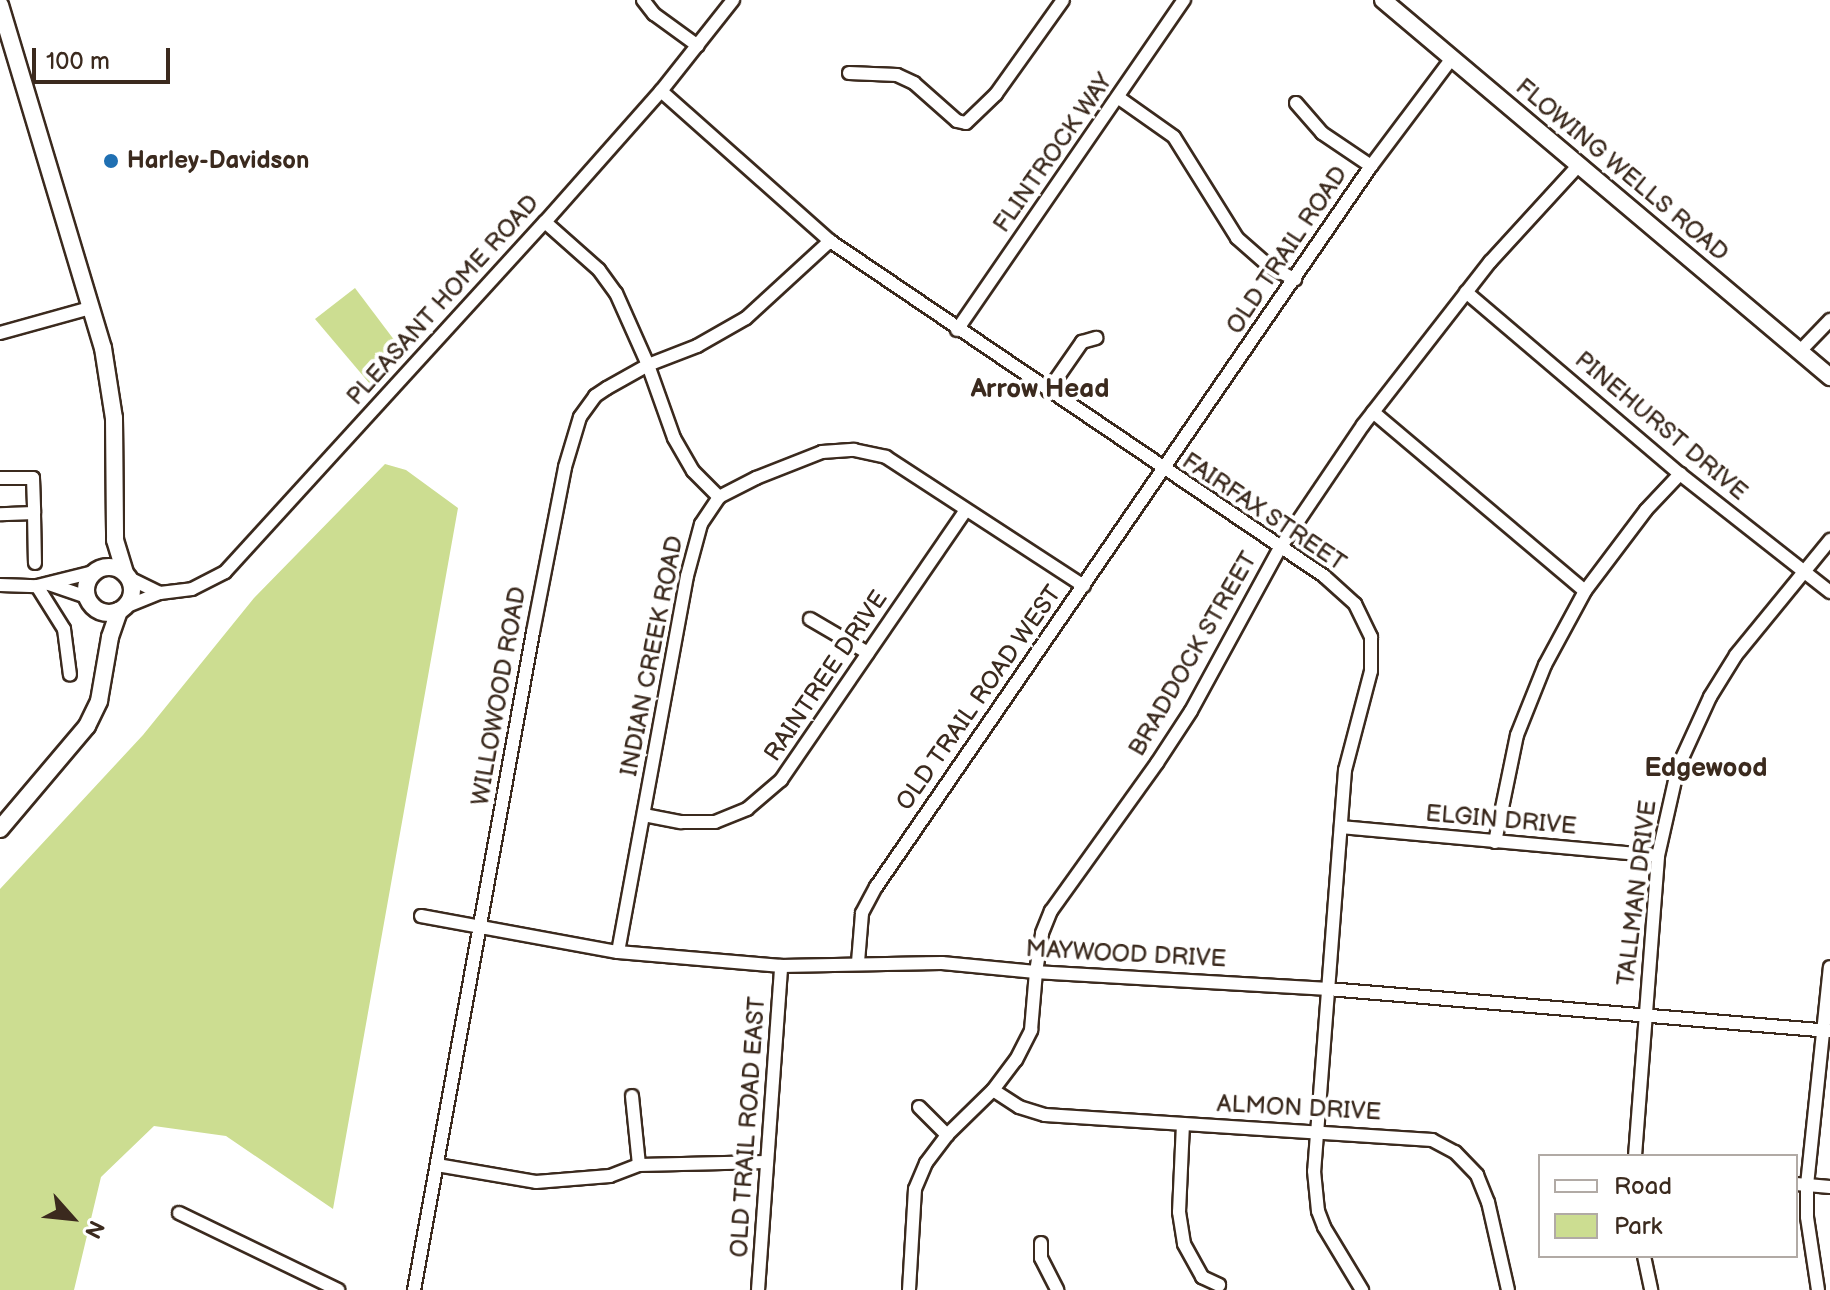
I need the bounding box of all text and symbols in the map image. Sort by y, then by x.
scale bar [36,32,174,82]
text: 100 m [46,47,110,76]
street label: FLINTROCK WAY [987,68,1119,238]
street label: FLOWING WELLS ROAD [1509,72,1735,268]
place label: Harley-Davidson [127,147,309,175]
marker: Harley-Davidson [102,152,120,170]
street label: OLD TRAIL ROAD [1220,160,1354,340]
street label: PLEASANT HOME ROAD [341,189,545,411]
street label: PINEHURST DRIVE [1569,345,1753,507]
district label: Arrow Head [971,374,1109,406]
street label: FAIRFAX STREET [1176,446,1352,578]
street label: INDIAN CREEK ROAD [615,533,689,779]
street label: BRADDOCK STREET [1123,547,1263,761]
street label: OLD TRAIL ROAD WEST [890,579,1068,817]
street label: WILLOWOOD ROAD [466,584,532,808]
street label: RAINTREE DRIVE [758,585,894,767]
district label: Edgewood [1645,753,1767,785]
street label: ELGIN DRIVE [1424,799,1578,841]
street label: TALLMAN DRIVE [1611,799,1663,987]
street label: MAYWOOD DRIVE [1025,934,1227,974]
street label: OLD TRAIL ROAD EAST [724,995,772,1259]
street label: ALMON DRIVE [1216,1089,1382,1127]
legend [1538,1154,1798,1258]
text: Road [1614,1172,1672,1201]
north arrow [32,1178,112,1258]
text: Park [1614,1212,1662,1241]
text: N [78,1216,110,1243]

